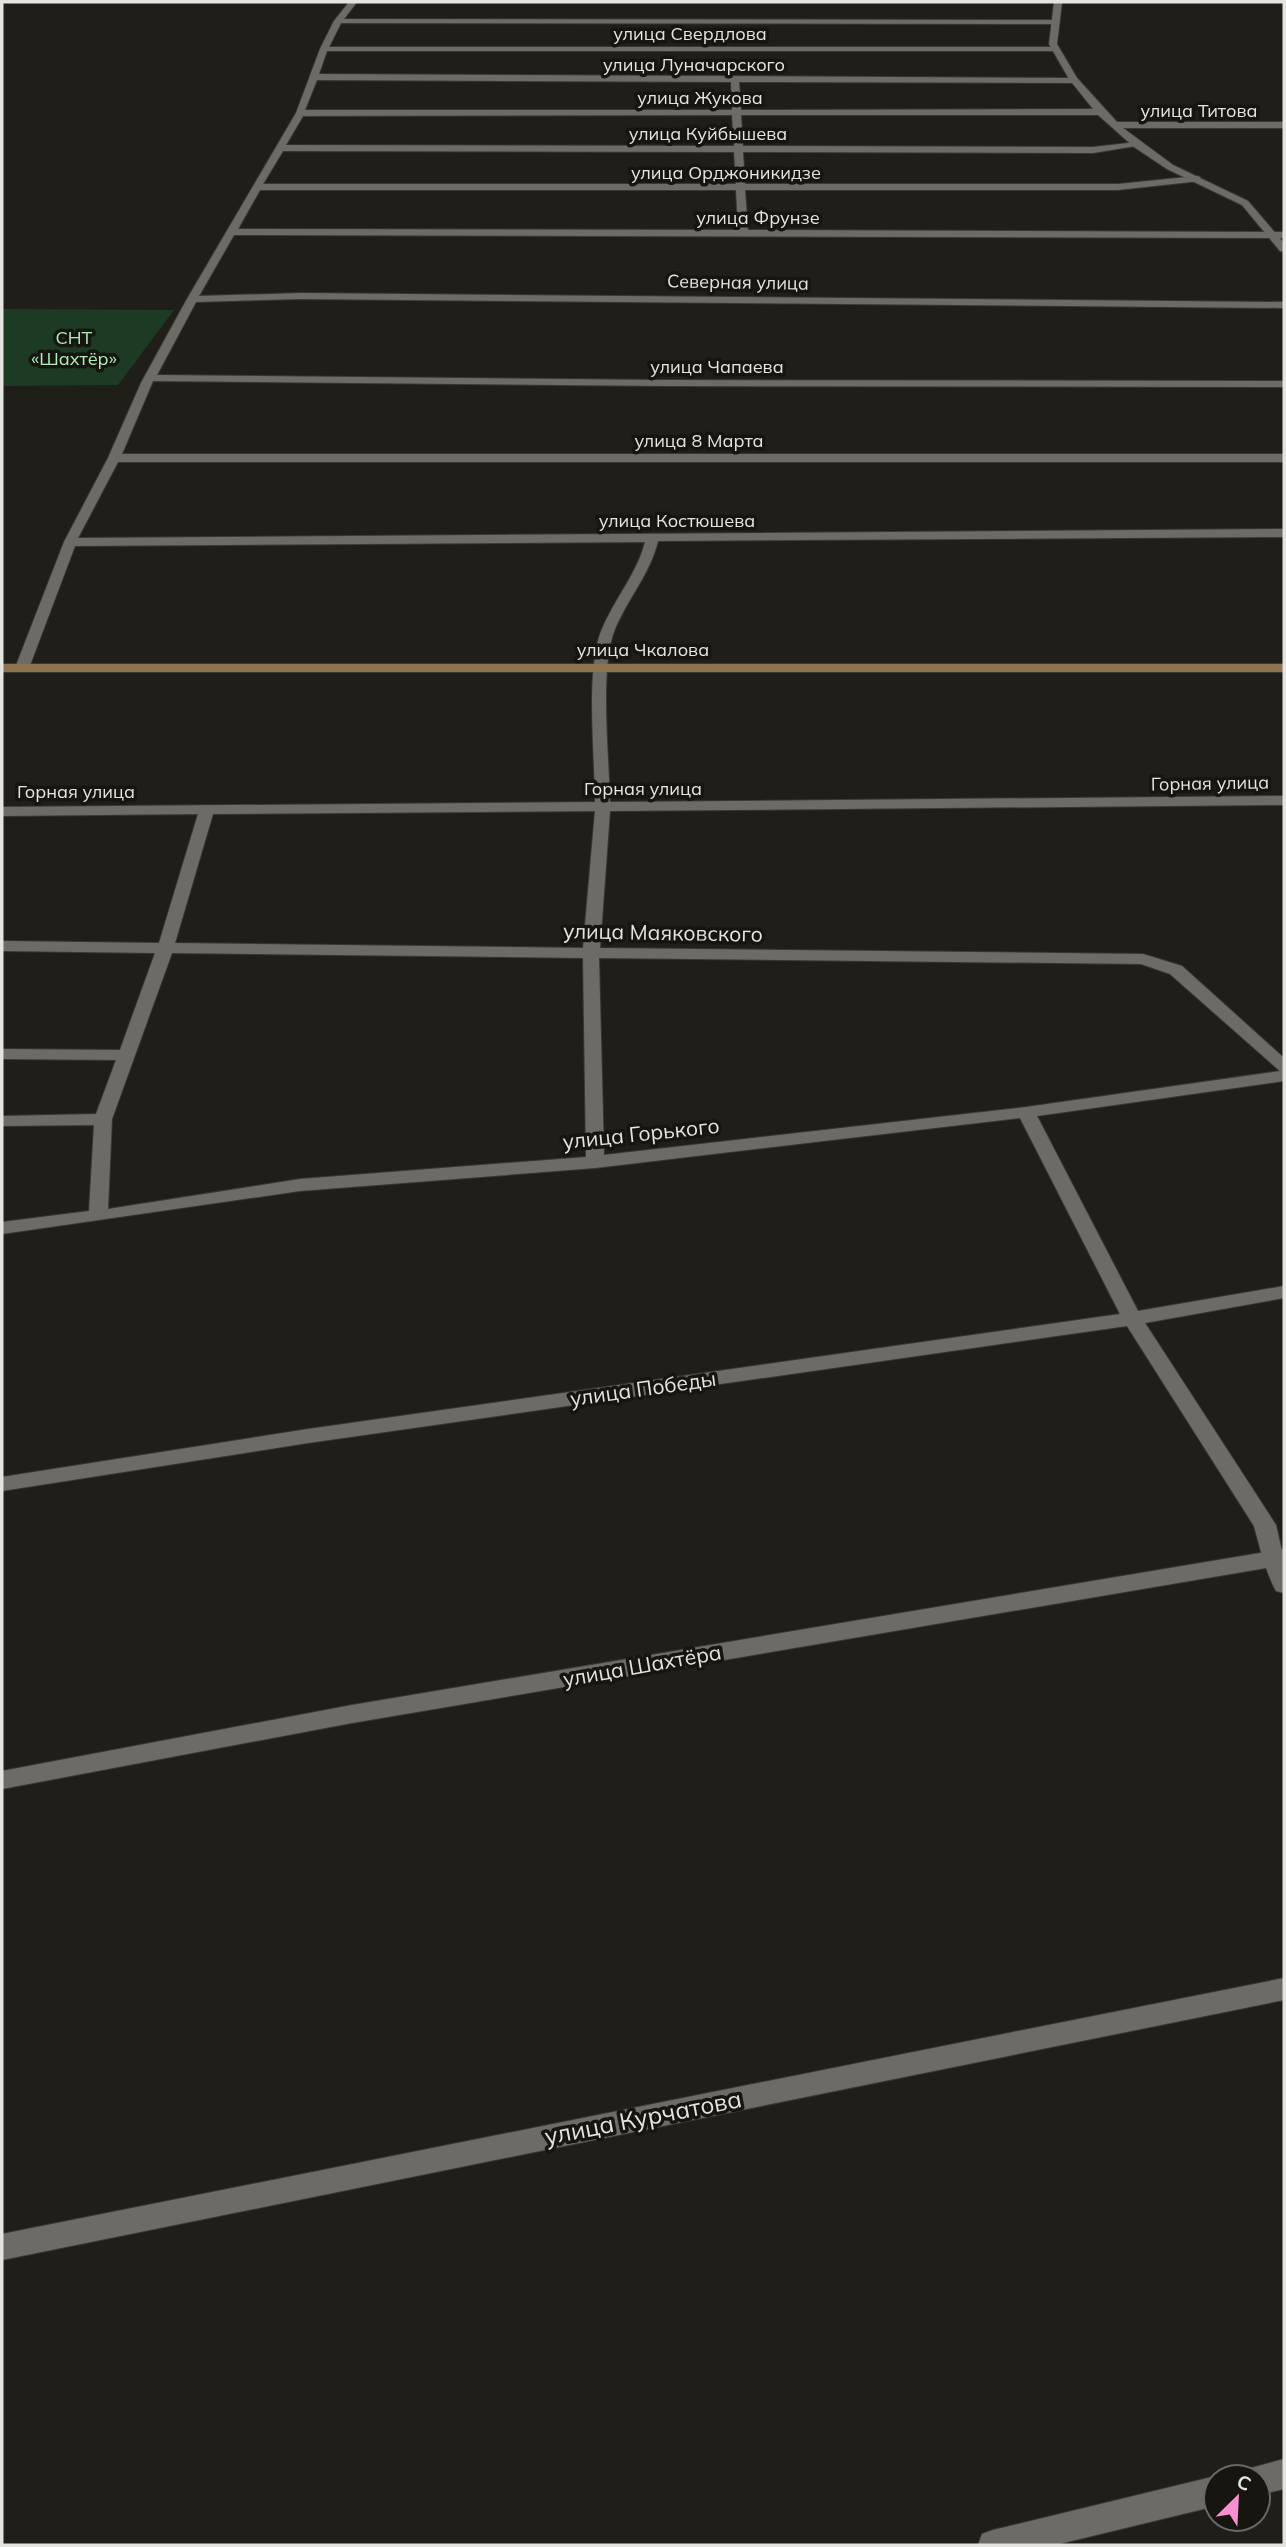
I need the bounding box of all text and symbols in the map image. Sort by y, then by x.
street label: улица Свердлова [613,22,767,45]
street label: улица Луначарского [603,53,785,76]
street label: улица Жукова [637,86,763,109]
street label: улица Титова [1141,99,1258,122]
street label: улица Куйбышева [629,122,787,145]
street label: улица Орджоникидзе [631,161,821,184]
street label: улица Фрунзе [696,206,820,229]
street label: Северная улица [667,269,809,295]
park label: СНТ «Шахтёр» [31,326,117,370]
street label: улица Чапаева [650,355,784,378]
street label: улица 8 Марта [634,429,764,452]
street label: улица Костюшева [599,509,755,532]
street label: улица Чкалова [577,638,709,661]
street label: Горная улица [1151,770,1269,796]
street label: Горная улица [584,777,702,800]
street label: Горная улица [17,780,135,803]
street label: улица Маяковского [563,917,763,947]
street label: улица Горького [561,1112,721,1154]
street label: улица Победы [568,1365,718,1411]
street label: улица Шахтёра [561,1638,723,1692]
street label: улица Курчатова [542,2083,744,2151]
north arrow [1202,2463,1272,2533]
text: С [1233,2469,1255,2496]

